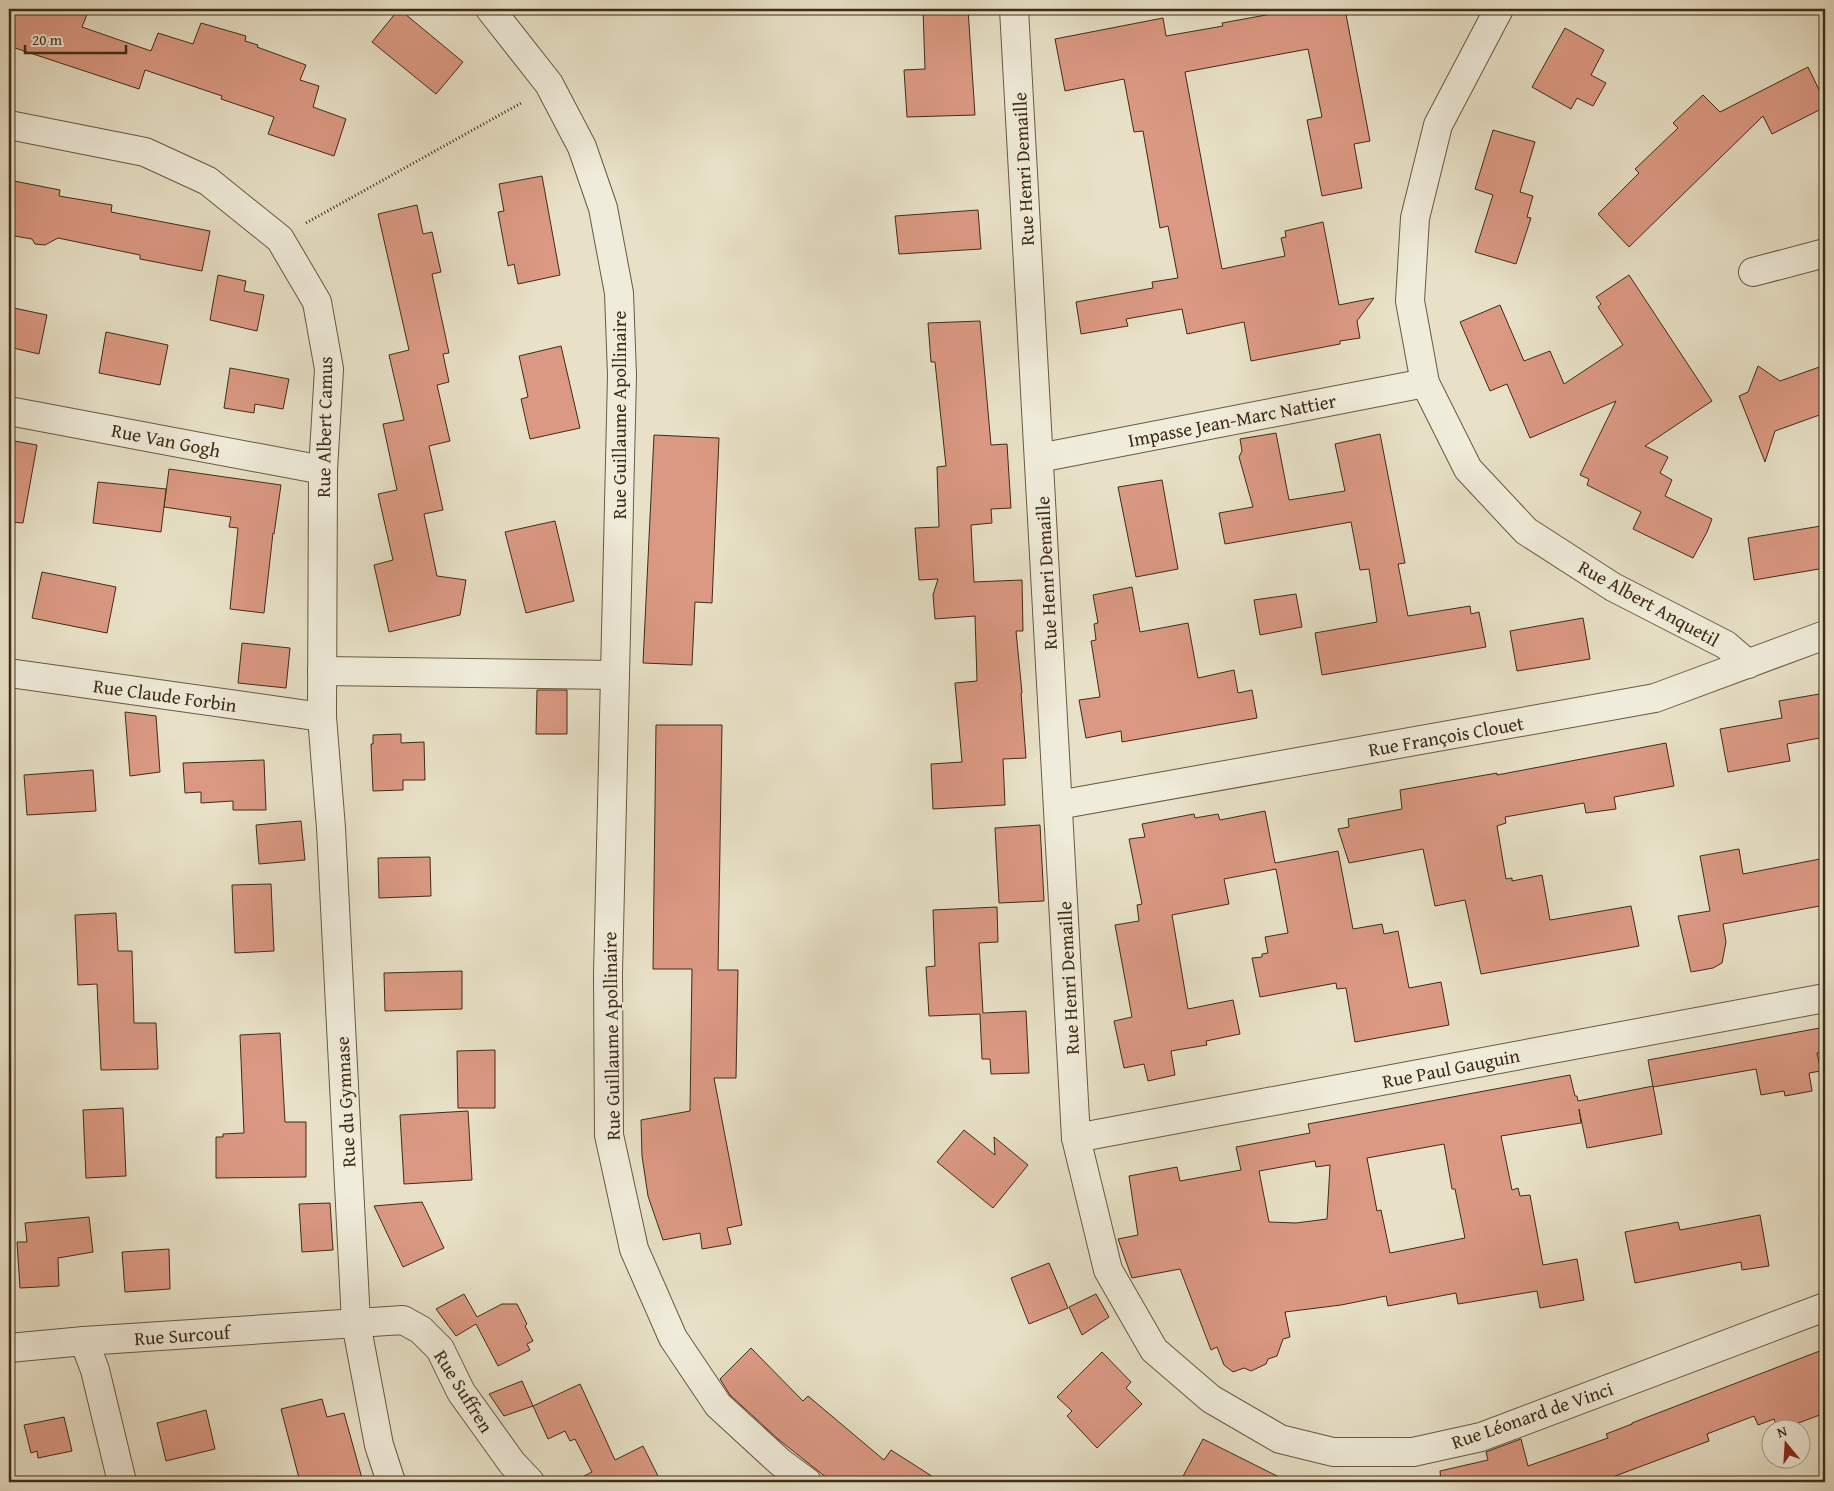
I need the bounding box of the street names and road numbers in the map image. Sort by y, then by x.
street label: Rue Henri Demaille [1005,91,1041,247]
street label: Rue Guillaume Apollinaire [605,311,633,519]
street label: Rue Albert Camus [309,356,339,498]
street label: Impasse Jean-Marc Nattier [1126,386,1339,454]
street label: Rue Van Gogh [109,416,223,464]
street label: Rue Henri Demaille [1028,495,1064,651]
street label: Rue Albert Anquetil [1573,553,1725,653]
street label: Rue Claude Forbin [92,671,239,719]
street label: Rue François Clouet [1366,709,1526,763]
street label: Rue Henri Demaille [1050,900,1086,1056]
street label: Rue Guillaume Apollinaire [595,931,627,1141]
street label: Rue du Gymnase [328,1036,362,1168]
street label: Rue Paul Gauguin [1380,1041,1522,1095]
street label: Rue Surcouf [133,1318,233,1352]
street label: Rue Suffren [427,1344,501,1438]
street label: Rue Léonard de Vinci [1447,1374,1617,1456]

